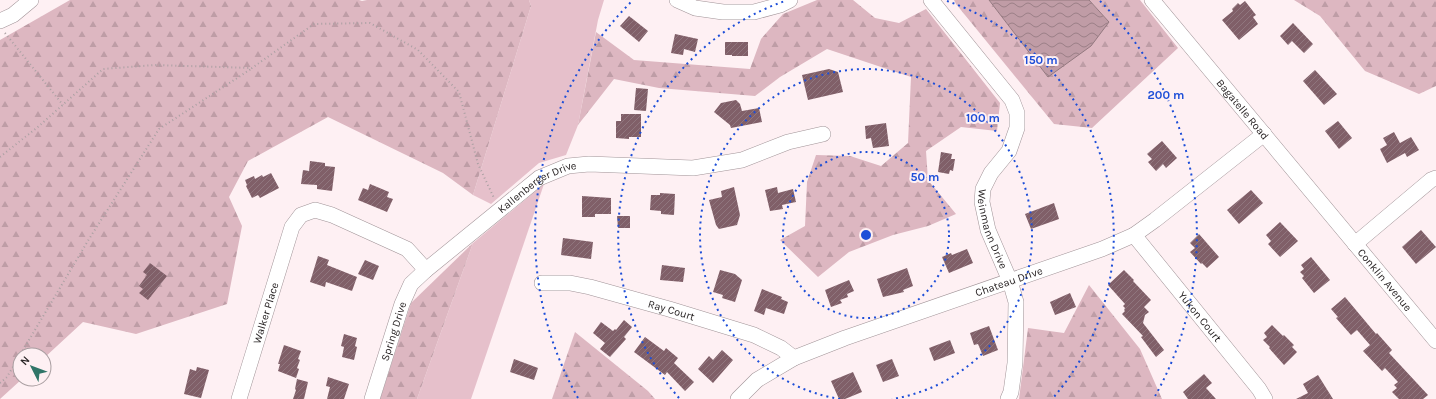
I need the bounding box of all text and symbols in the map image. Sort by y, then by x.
text: 150 m [1024,53,1058,67]
street label: Bagatelle Road [1214,77,1271,142]
text: 200 m [1148,88,1184,102]
text: 100 m [966,111,1000,125]
street label: Kallenberger Drive [495,159,577,216]
text: 50 m [911,170,940,184]
street label: Weinmann Drive [975,189,1010,271]
centre of rings [859,228,873,242]
street label: Conklin Avenue [1355,246,1415,314]
street label: Chateau Drive [974,264,1045,299]
street label: Walker Place [250,280,282,345]
street label: Yukon Court [1176,289,1224,345]
street label: Ray Court [646,297,696,323]
street label: Spring Drive [378,300,409,363]
north arrow [12,347,52,387]
text: N [17,353,32,368]

